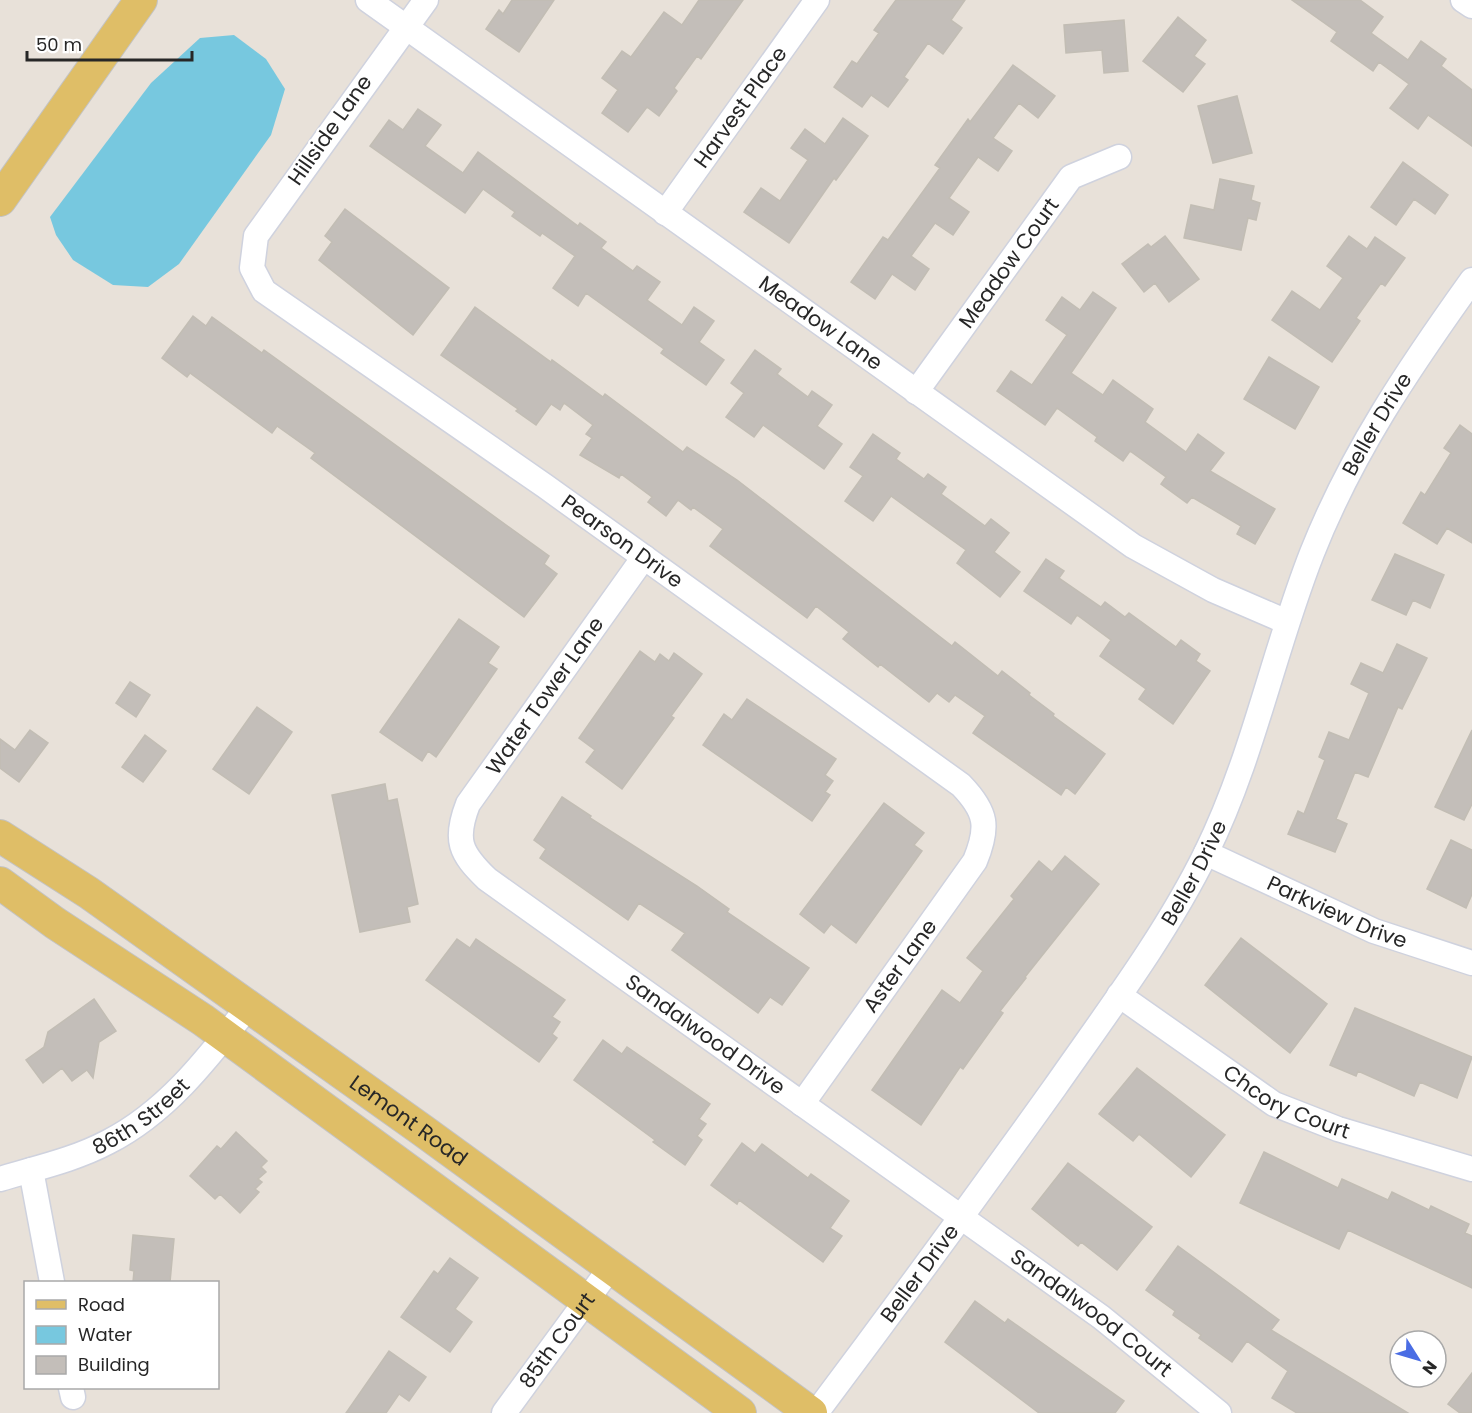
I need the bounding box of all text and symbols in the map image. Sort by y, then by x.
scale bar [27,24,192,62]
text: 50 m [36,32,82,57]
street label: Harvest Place [687,40,793,174]
street label: Hillside Lane [281,69,378,191]
street label: Meadow Court [952,192,1066,334]
street label: Meadow Lane [753,269,889,377]
street label: Beller Drive [1335,367,1418,481]
street label: Pearson Drive [556,487,689,595]
street label: Water Tower Lane [479,611,610,781]
street label: Beller Drive [1154,815,1233,931]
street label: Parkview Drive [1262,868,1411,955]
street label: Aster Lane [856,913,943,1018]
street label: Sandalwood Drive [620,967,791,1101]
street label: Chcory Court [1217,1058,1353,1146]
street label: Lemont Road [344,1068,474,1172]
street label: 86th Street [87,1071,196,1162]
street label: Beller Drive [873,1218,965,1328]
street label: Sandalwood Court [1005,1242,1179,1383]
legend [24,1281,219,1389]
street label: 85th Court [512,1286,602,1394]
text: Road [78,1292,125,1317]
text: Water [78,1322,132,1347]
north arrow [1388,1329,1448,1389]
text: Building [78,1352,150,1377]
text: N [1417,1356,1442,1379]

